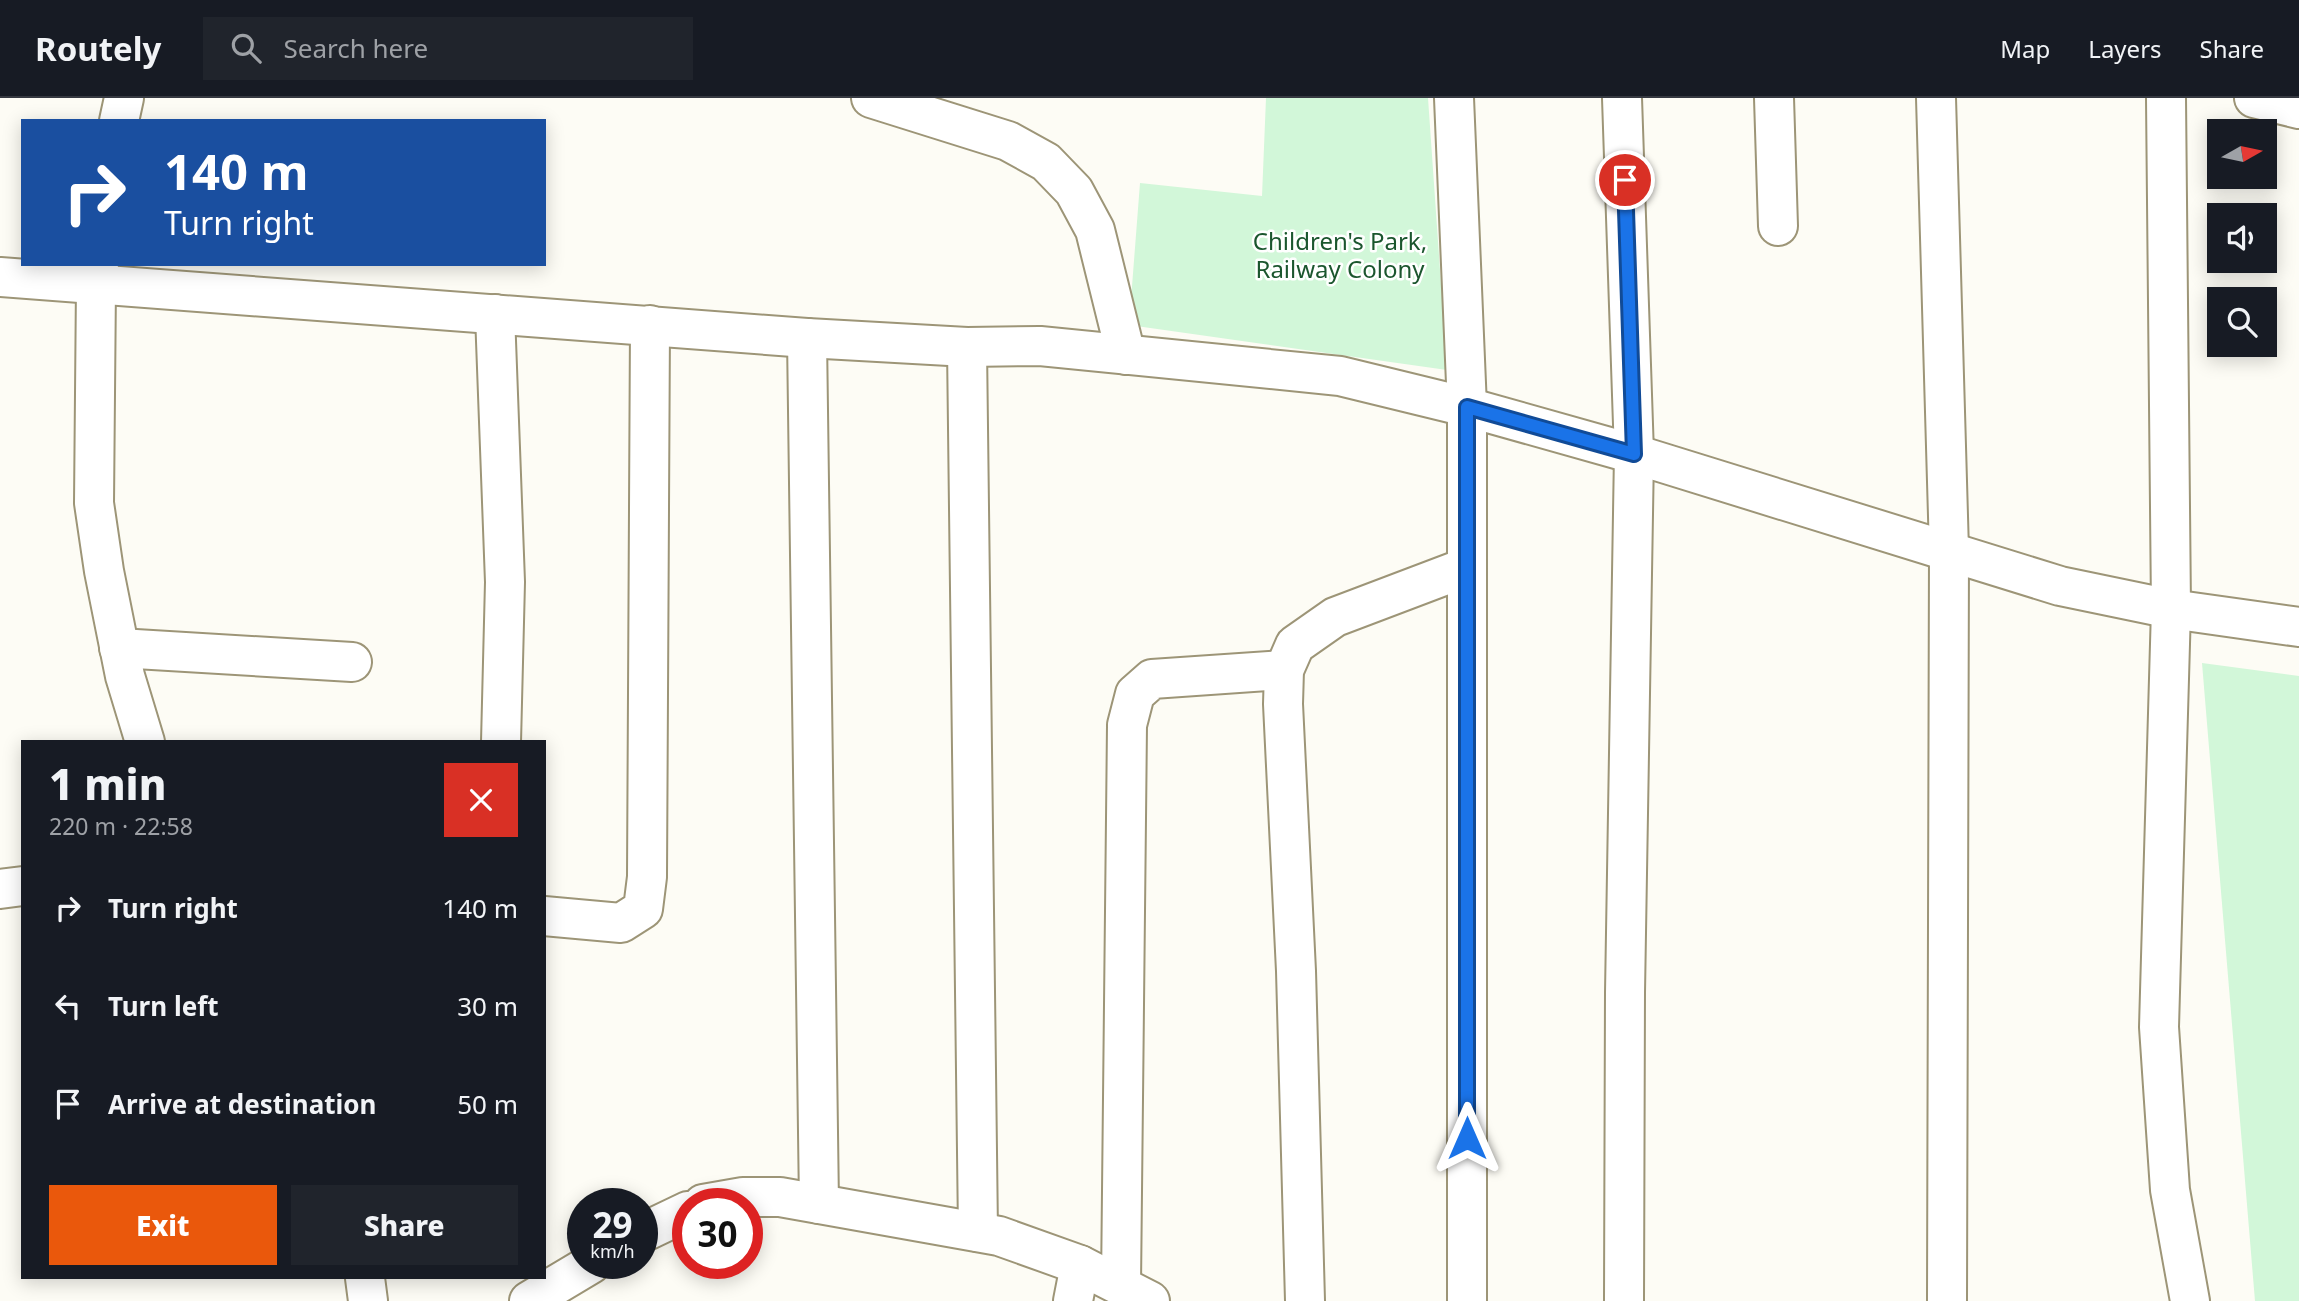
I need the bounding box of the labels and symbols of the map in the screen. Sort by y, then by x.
north arrow [2207,119,2277,189]
pin [1595,150,1655,210]
park label: Children's Park, Railway Colony [1253,224,1427,285]
position arrow [1430,1101,1504,1175]
speed limit sign: 30 [672,1188,763,1279]

